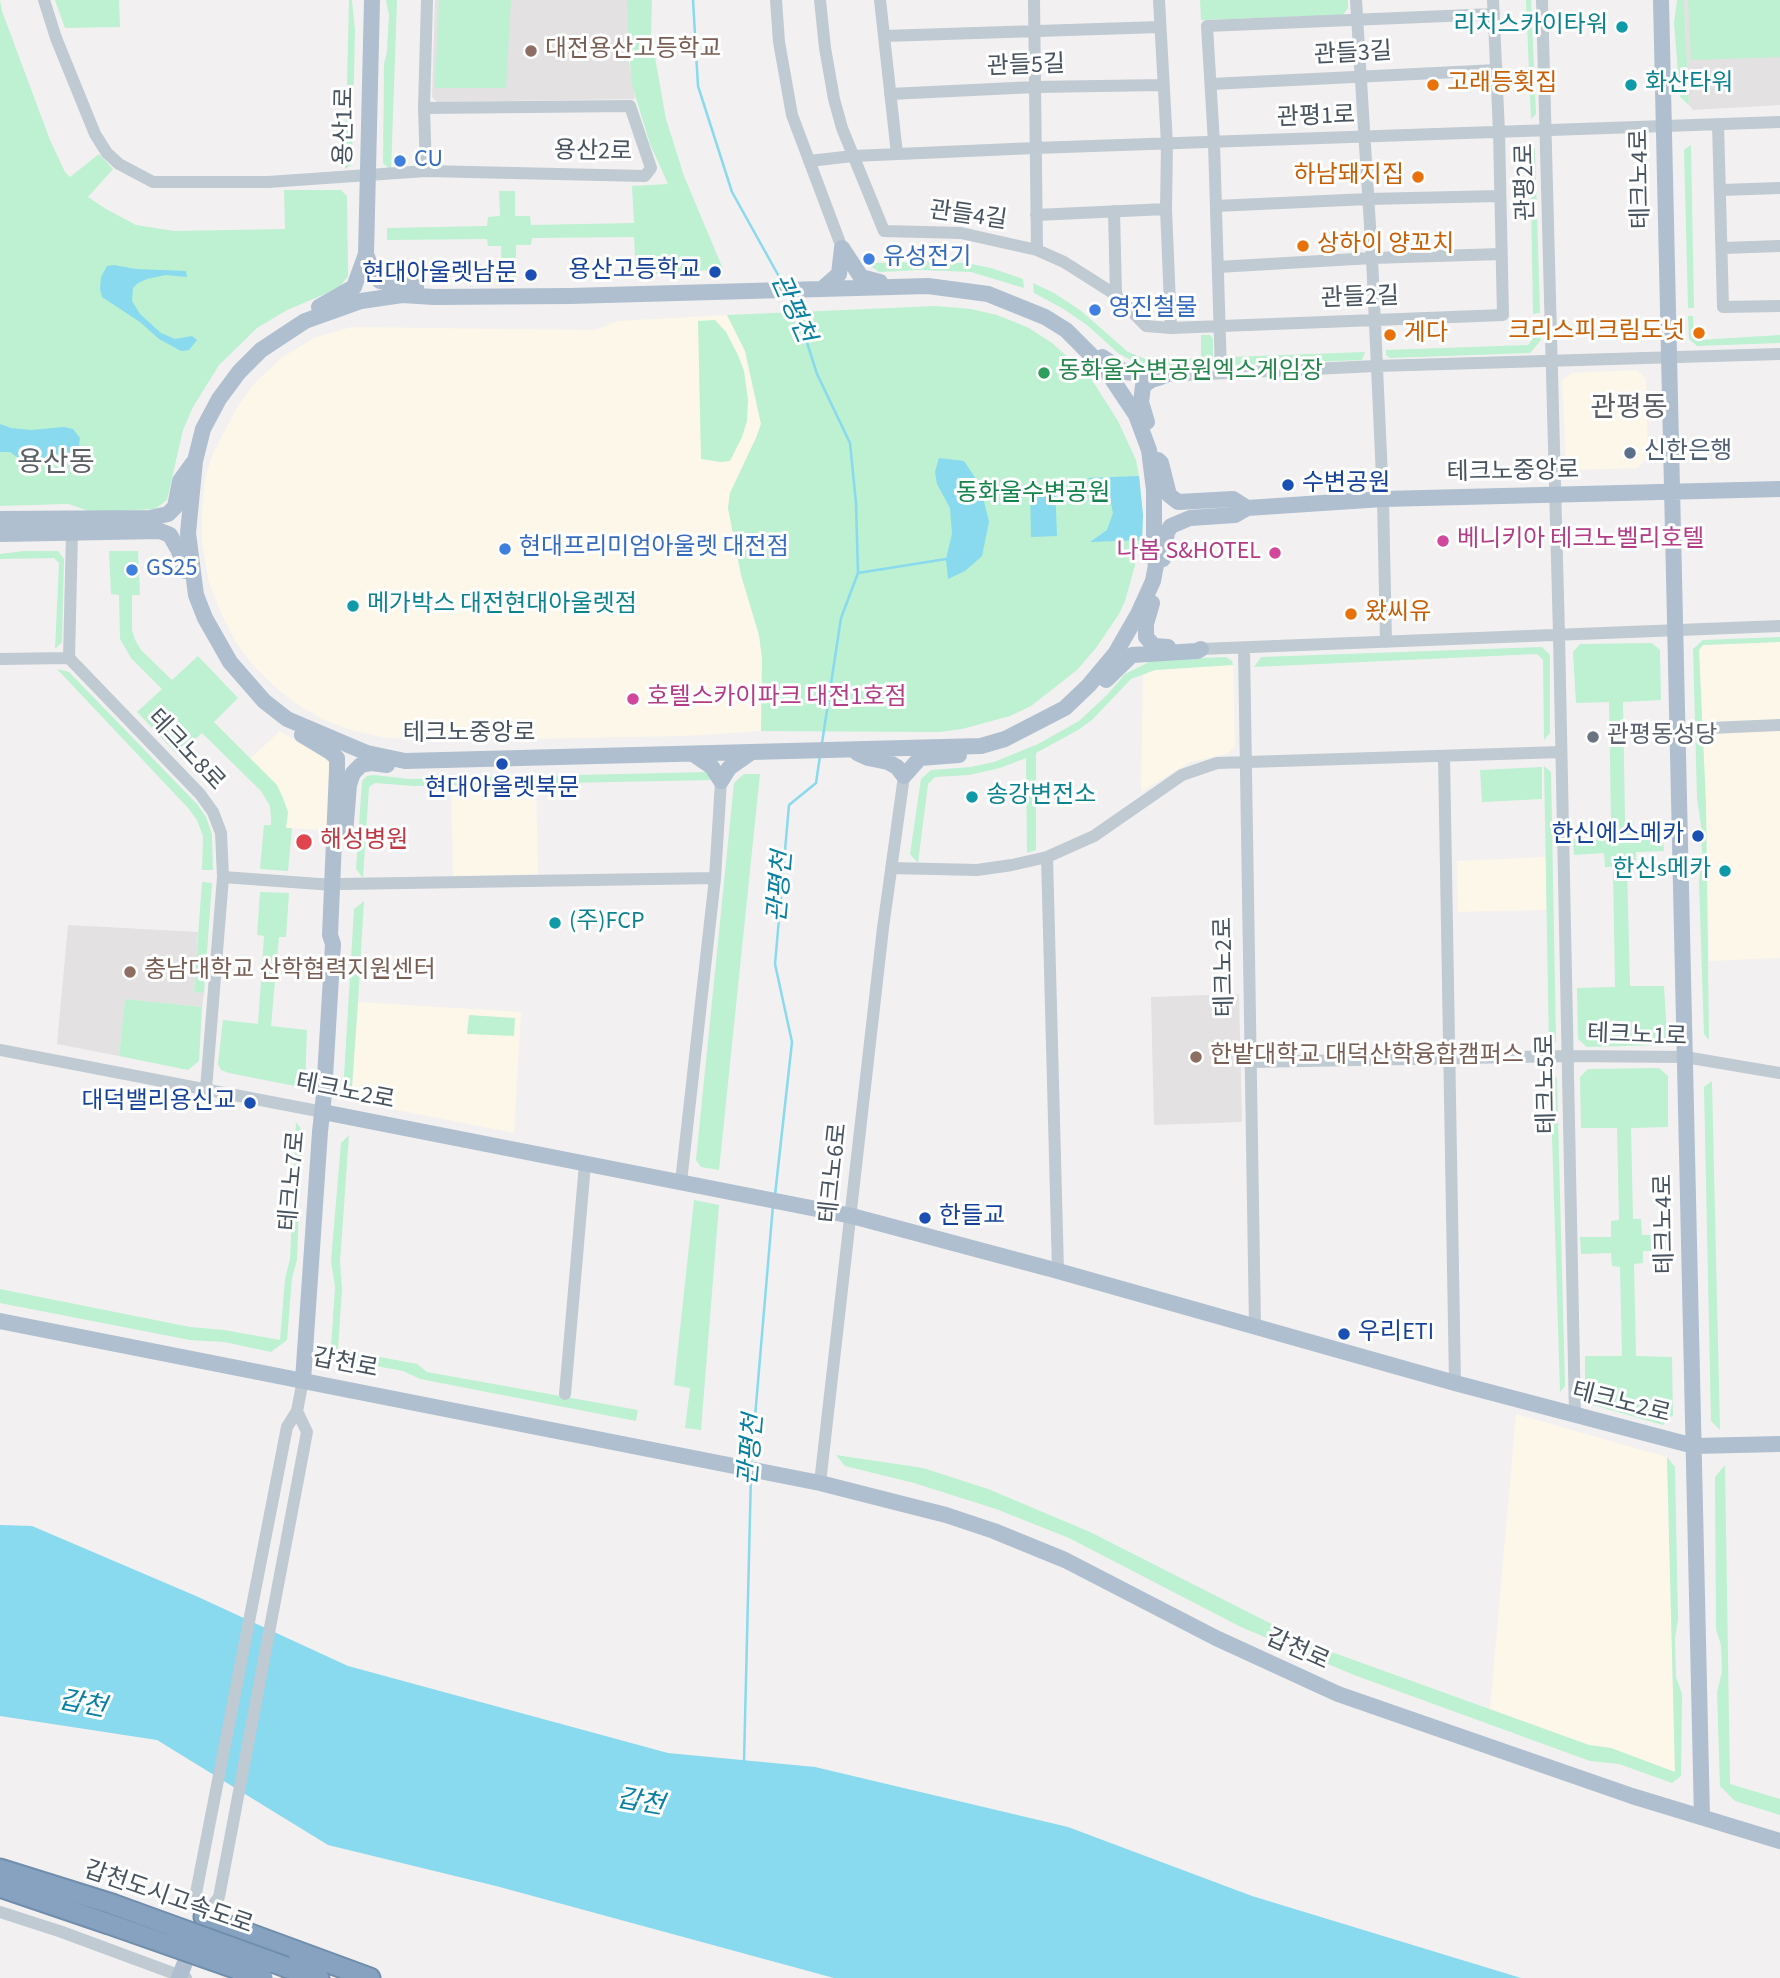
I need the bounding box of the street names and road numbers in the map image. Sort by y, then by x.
street label: 관들3길 [1313,39,1393,71]
street label: 관들5길 [986,51,1066,83]
street label: 용산1로 [331,87,361,165]
street label: 관평1로 [1276,102,1356,134]
street label: 테크노4로 [1627,129,1657,229]
street label: 용산2로 [554,138,632,168]
street label: 관평2로 [1512,143,1542,221]
street label: 관들4길 [927,197,1009,237]
street label: 관들2길 [1320,283,1400,315]
street label: 테크노중앙로 [1447,457,1579,489]
street label: 테크노8로 [140,705,230,797]
street label: 테크노중앙로 [403,721,535,749]
street label: 테크노2로 [1211,917,1241,1017]
street label: 테크노1로 [1586,1021,1688,1053]
street label: 테크노5로 [1533,1034,1563,1134]
street label: 테크노2로 [293,1069,397,1117]
street label: 테크노6로 [815,1122,855,1224]
street label: 테크노7로 [275,1130,313,1232]
street label: 테크노4로 [1651,1174,1681,1274]
street label: 갑천로 [310,1345,380,1385]
street label: 테크노2로 [1569,1378,1673,1430]
street label: 갑천로 [1261,1624,1333,1678]
street label: 갑천도시고속도로 [80,1857,256,1941]

